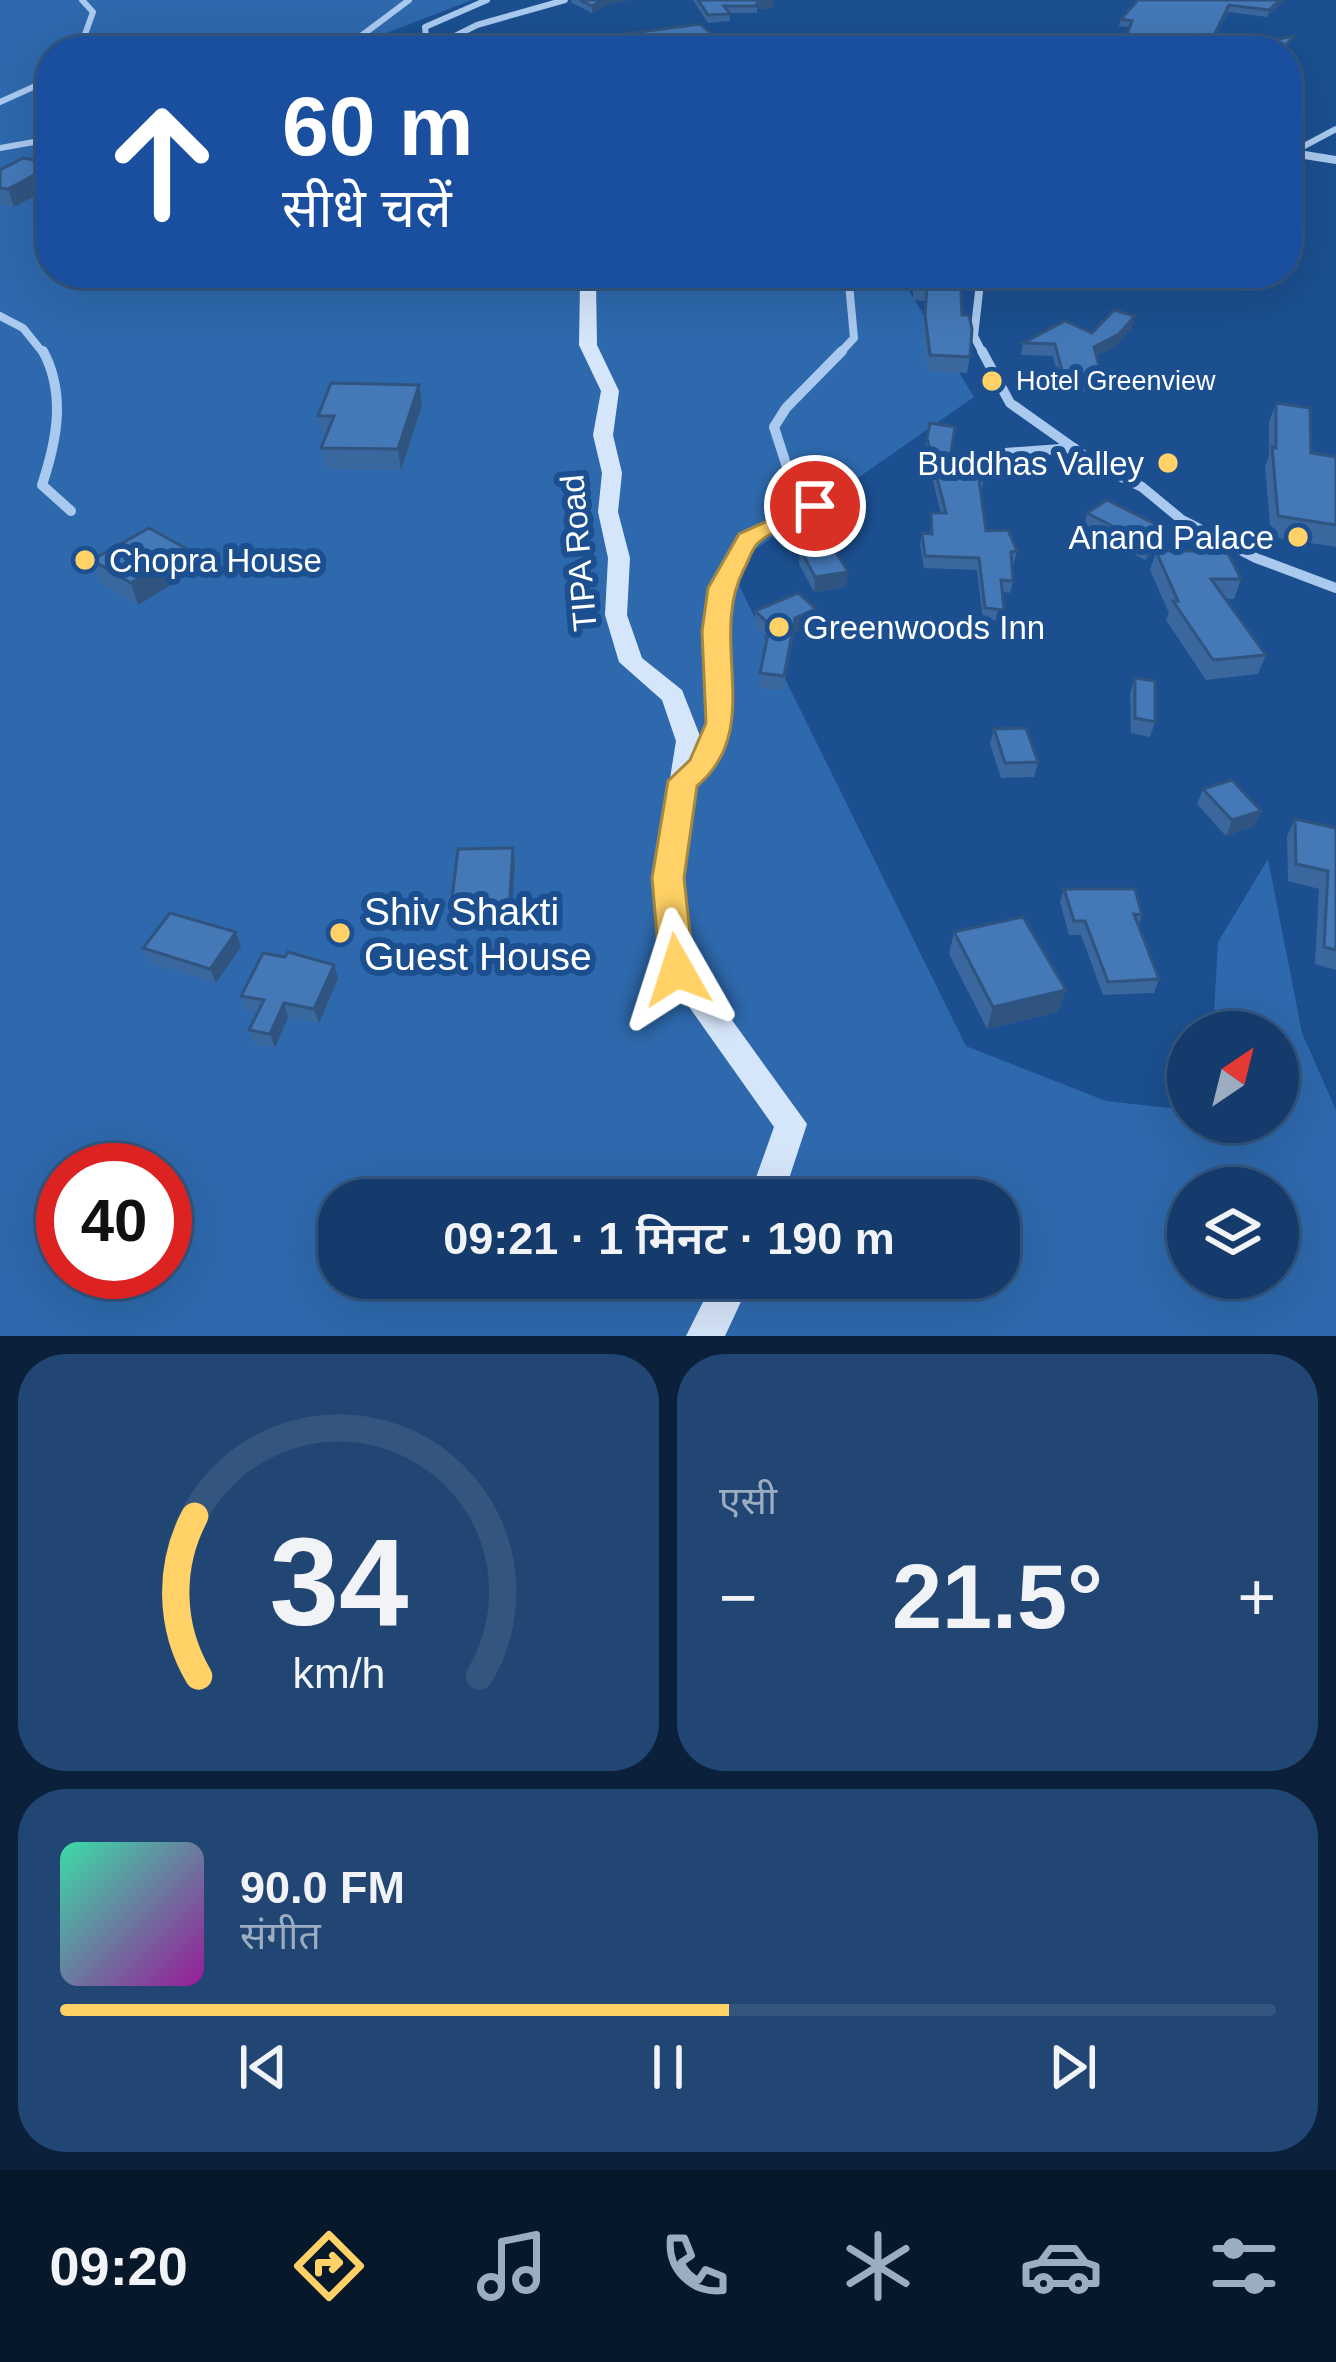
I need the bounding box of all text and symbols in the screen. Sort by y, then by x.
text: 60 m [282,79,473,173]
icon: ahead [84,84,240,240]
text: सीधे चलें [282,178,452,238]
place label: Hotel Greenview [1016,366,1216,396]
marker: Hotel Greenview [979,368,1005,394]
place label: Buddhas Valley [917,445,1145,482]
marker: Buddhas Valley [1155,450,1181,476]
pin [764,455,866,557]
street label: TIPA Road [553,473,604,633]
icon: arrive [782,473,848,539]
place label: Anand Palace [1069,519,1274,556]
marker: Anand Palace [1285,524,1311,550]
place label: Chopra House [109,542,322,579]
marker: Chopra House [72,547,98,573]
place label: Greenwoods Inn [803,609,1045,646]
marker: Greenwoods Inn [766,614,792,640]
place label: Shiv Shakti Guest House [364,890,592,978]
position arrow [614,907,740,1033]
marker: Shiv Shakti Guest House [327,920,353,946]
north arrow [1167,1011,1299,1143]
map controls [1167,1011,1299,1299]
speed limit sign: 40 [36,1143,192,1299]
button: layers [1167,1167,1299,1299]
text: 09:21 · 1 मिनट · 190 m [443,1213,895,1264]
text: एसी [719,1479,777,1522]
text: 34 [269,1512,408,1651]
text: 21.5° [892,1547,1103,1647]
text: − [719,1560,758,1634]
text: + [1237,1560,1276,1634]
text: km/h [292,1648,385,1696]
text: 90.0 FM [240,1862,405,1913]
text: संगीत [240,1914,321,1957]
icon: previous [230,2034,296,2100]
icon: pause [635,2034,701,2100]
icon: next [1040,2034,1106,2100]
icon: directions [287,2224,371,2308]
icon: music [470,2224,554,2308]
icon: phone [653,2224,737,2308]
icon: climate [836,2224,920,2308]
icon: car [1019,2224,1103,2308]
icon: filters [1202,2224,1286,2308]
text: 09:20 [50,2236,188,2296]

